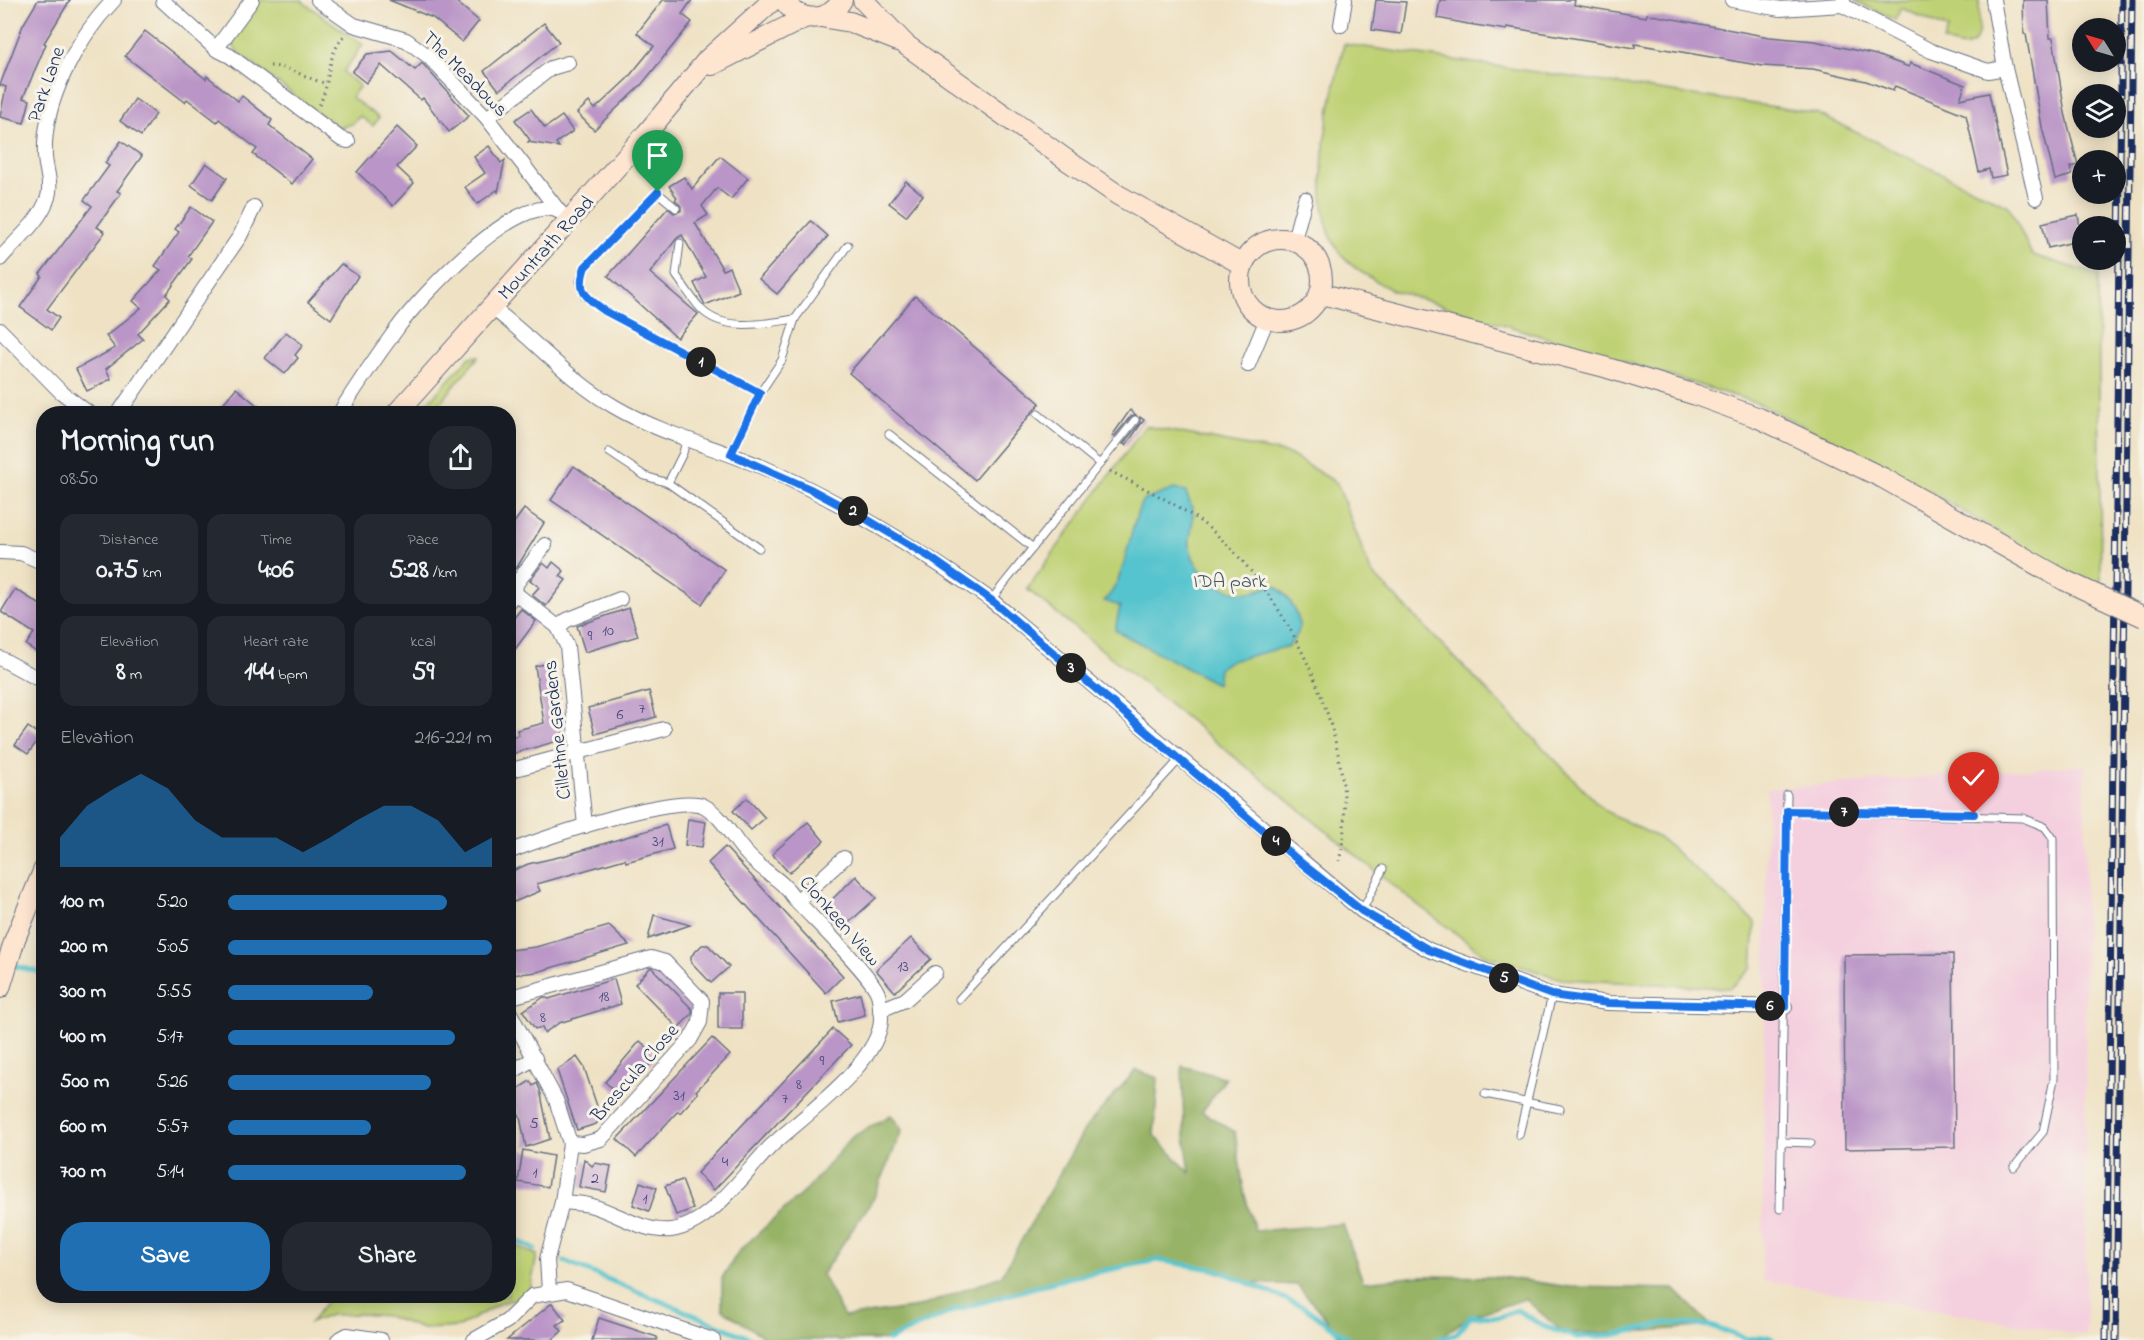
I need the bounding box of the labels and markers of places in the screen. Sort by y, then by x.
pin [632,130,683,192]
pin: 1 [686,347,716,377]
pin: 2 [838,496,868,526]
pin: 3 [1056,653,1086,683]
pin [1948,752,1999,814]
pin: 7 [1829,797,1859,827]
pin: 4 [1261,826,1291,856]
pin: 5 [1489,963,1519,993]
pin: 6 [1755,991,1785,1021]

